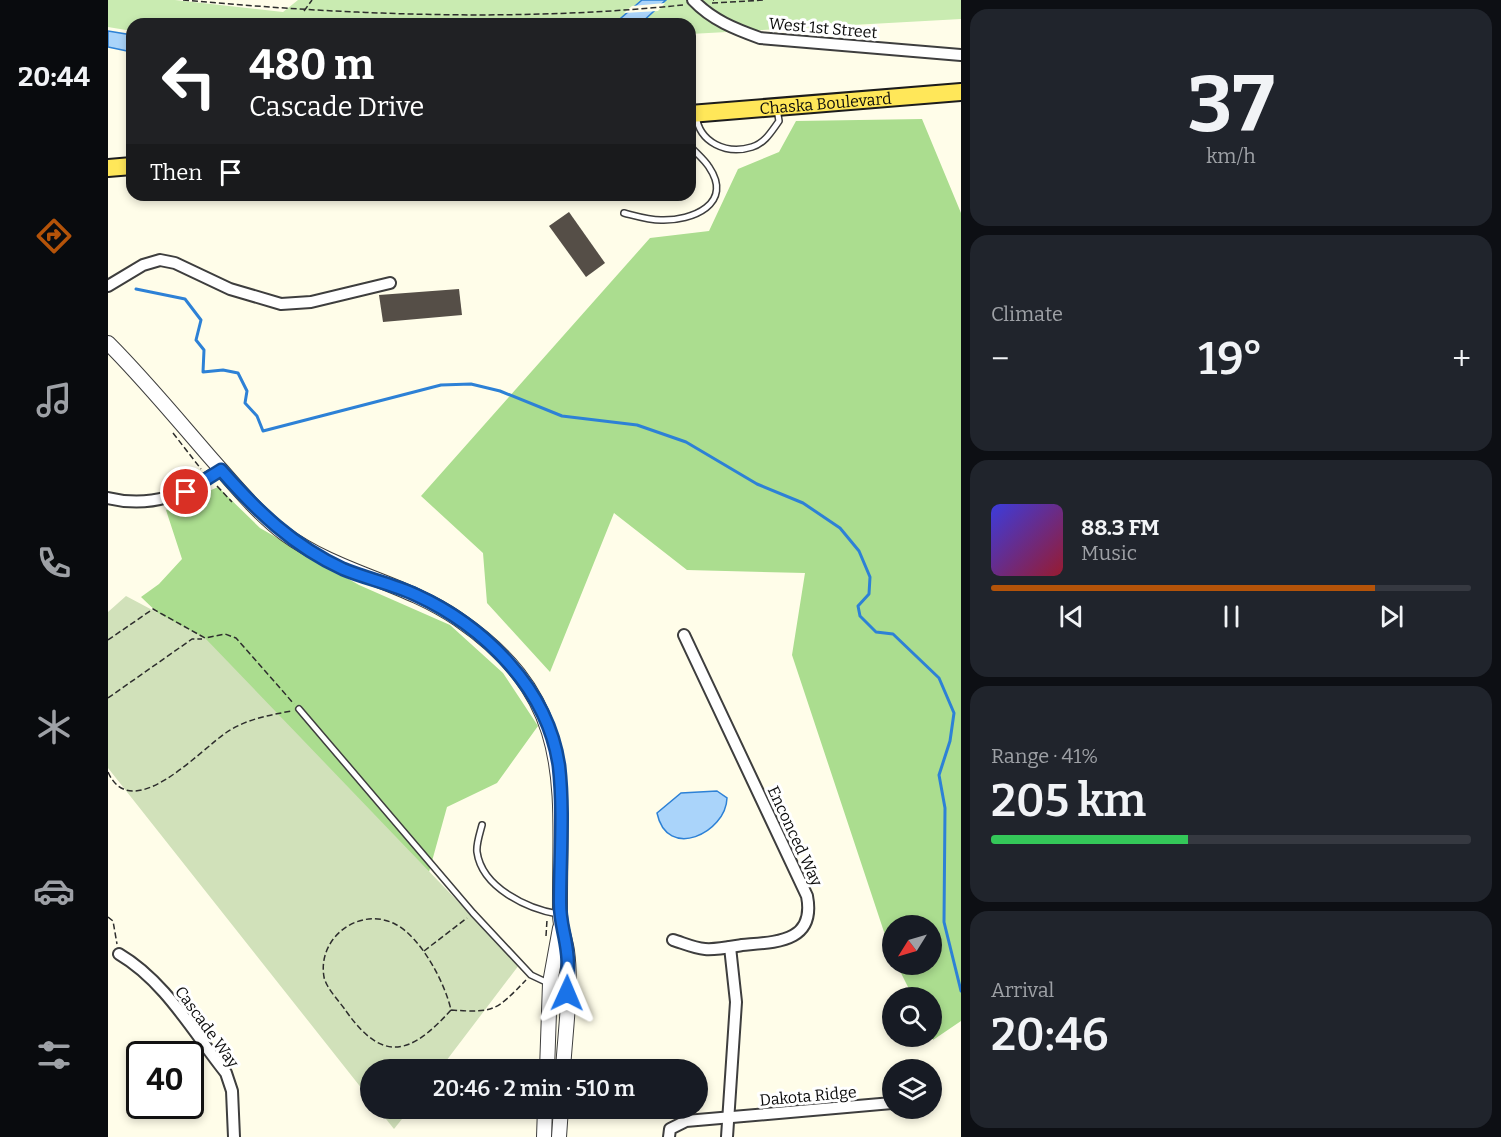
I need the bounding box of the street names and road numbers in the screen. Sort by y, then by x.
street label: West 1st Street [768,14,878,42]
street label: Chaska Boulevard [759,88,893,118]
street label: Enconced Way [764,783,827,890]
street label: Cascade Way [171,982,243,1072]
street label: Dakota Ridge [759,1082,857,1110]

